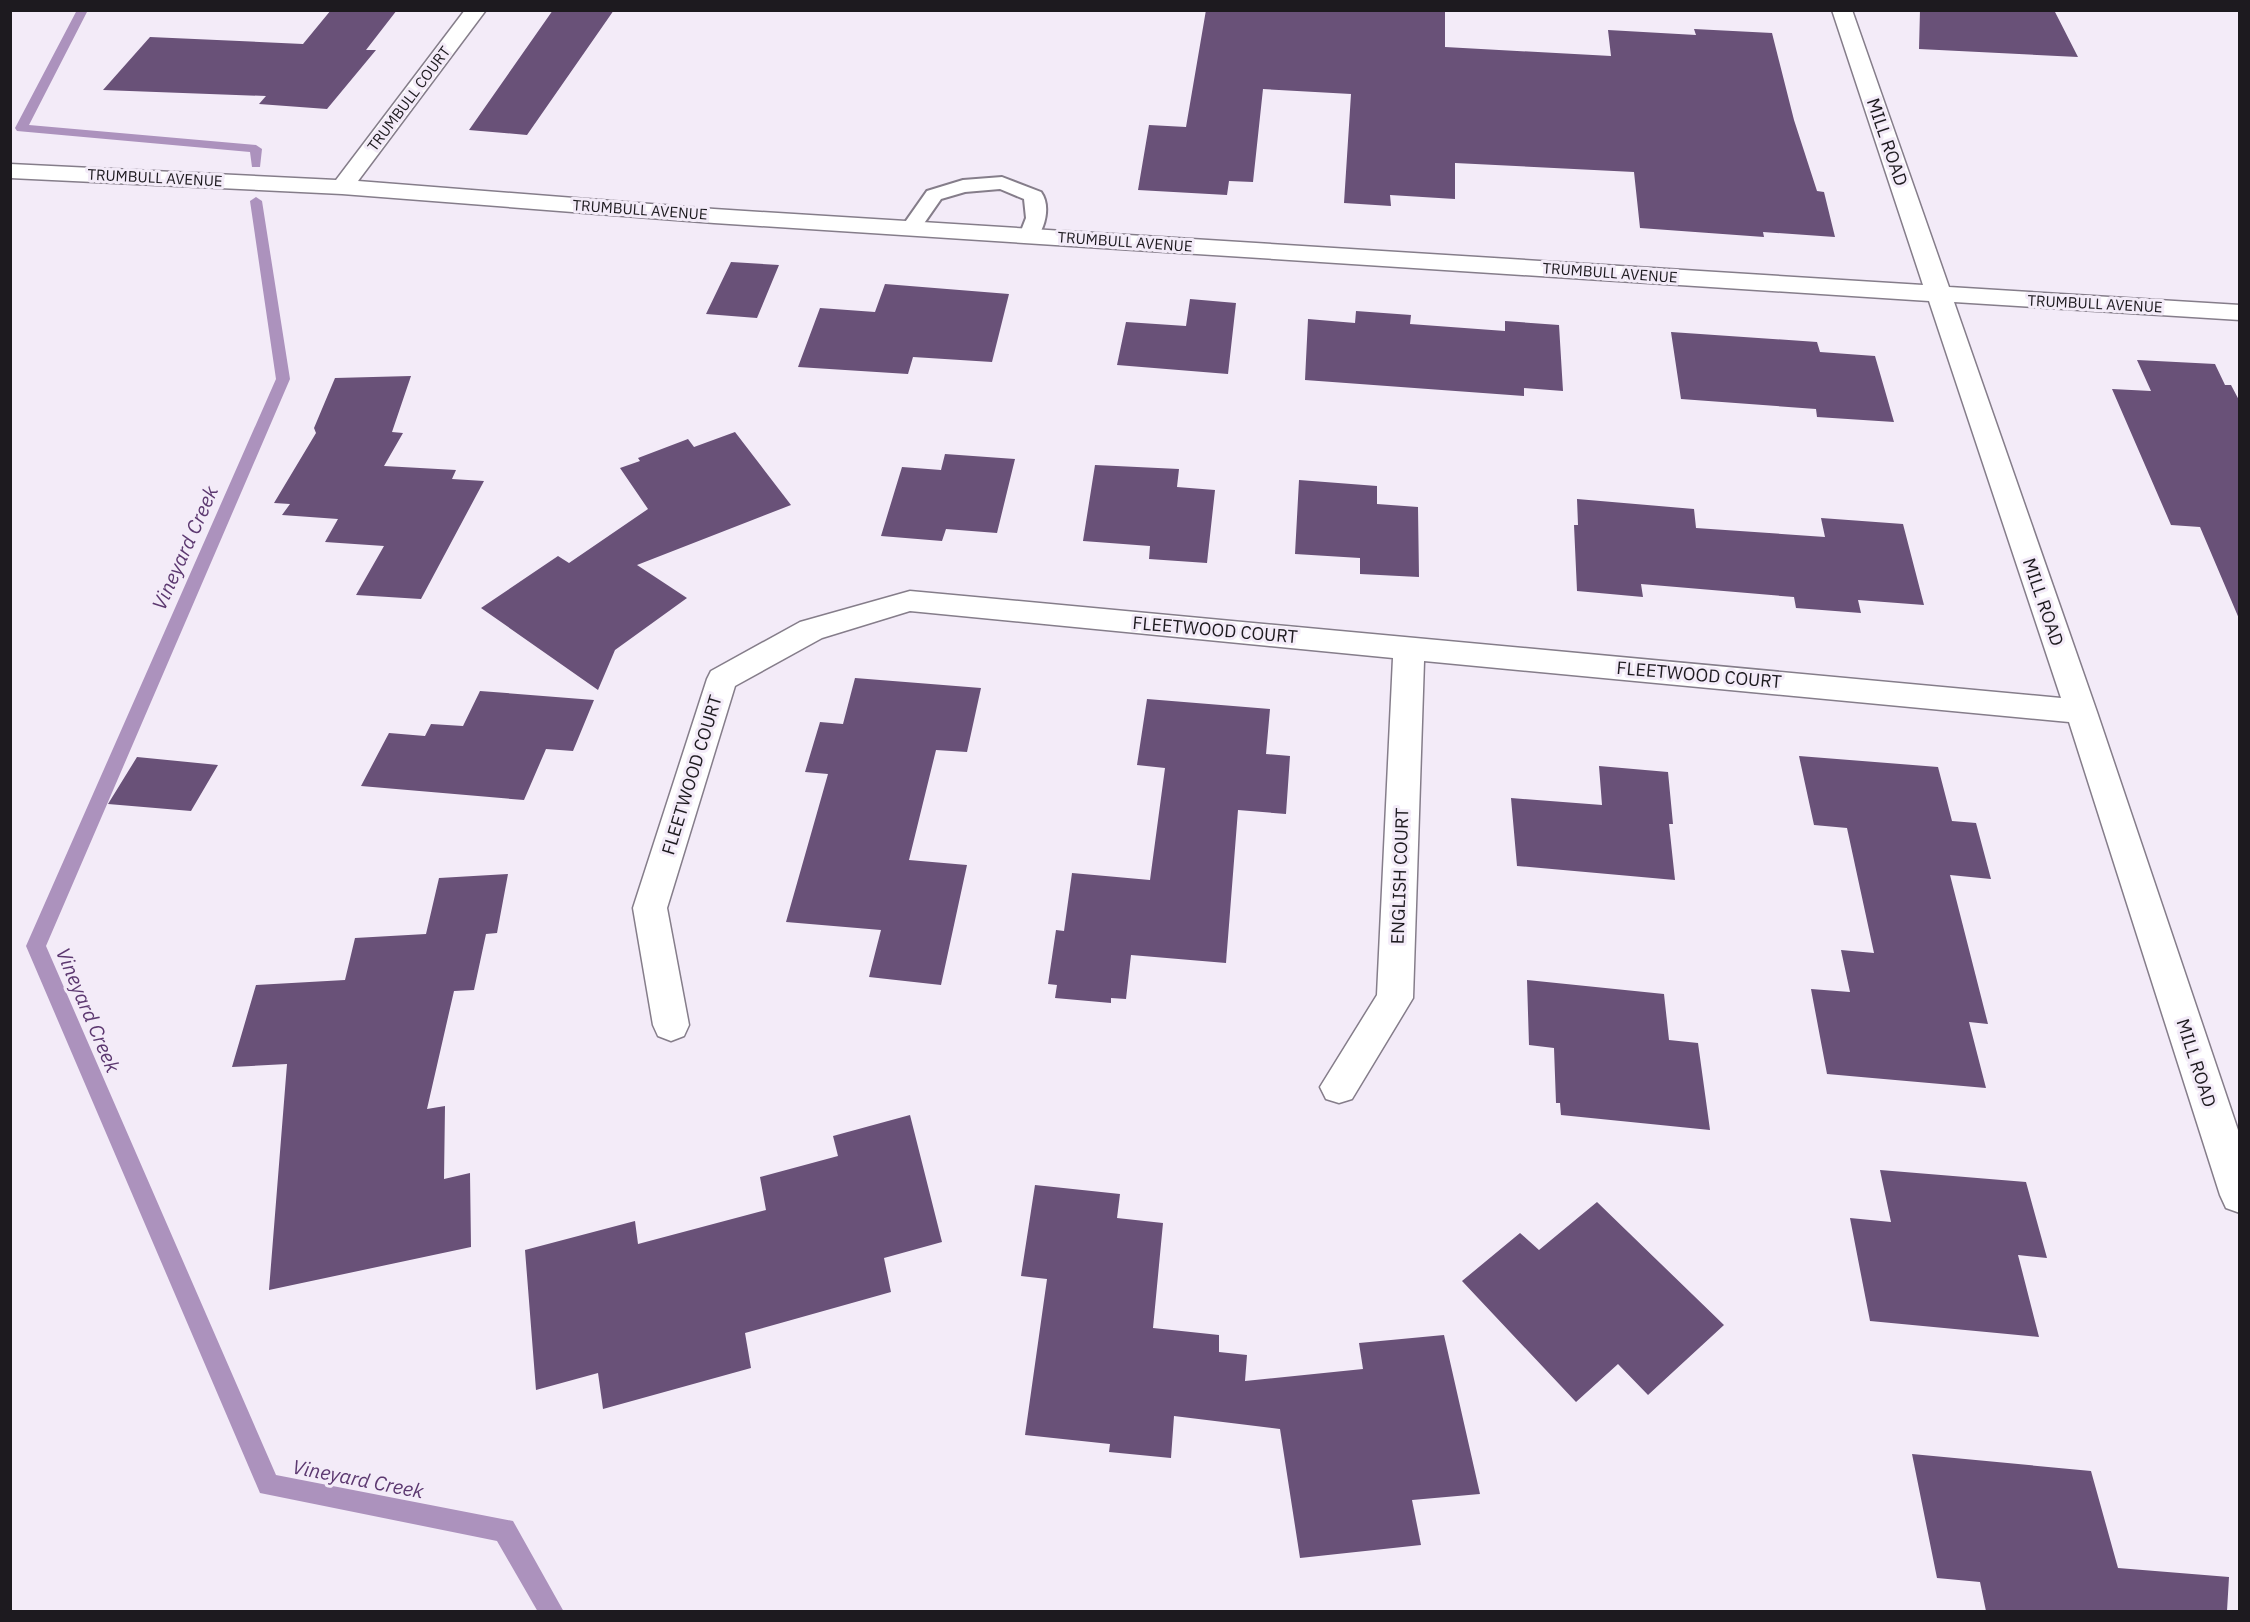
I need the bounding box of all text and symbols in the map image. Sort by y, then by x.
street label: TRUMBULL COURT [363,42,455,155]
street label: MILL ROAD [1862,95,1913,189]
street label: TRUMBULL AVENUE [87,164,223,191]
street label: TRUMBULL AVENUE [572,195,708,224]
street label: TRUMBULL AVENUE [1057,227,1193,256]
street label: TRUMBULL AVENUE [1542,258,1678,287]
street label: TRUMBULL AVENUE [2027,290,2163,317]
water label: Vineyard Creek [145,481,224,614]
street label: MILL ROAD [2018,555,2069,649]
street label: FLEETWOOD COURT [1131,611,1299,648]
street label: FLEETWOOD COURT [1615,656,1783,693]
street label: FLEETWOOD COURT [656,692,727,857]
street label: ENGLISH COURT [1386,807,1413,945]
water label: Vineyard Creek [50,943,127,1077]
street label: MILL ROAD [2171,1016,2222,1110]
water label: Vineyard Creek [290,1453,427,1505]

